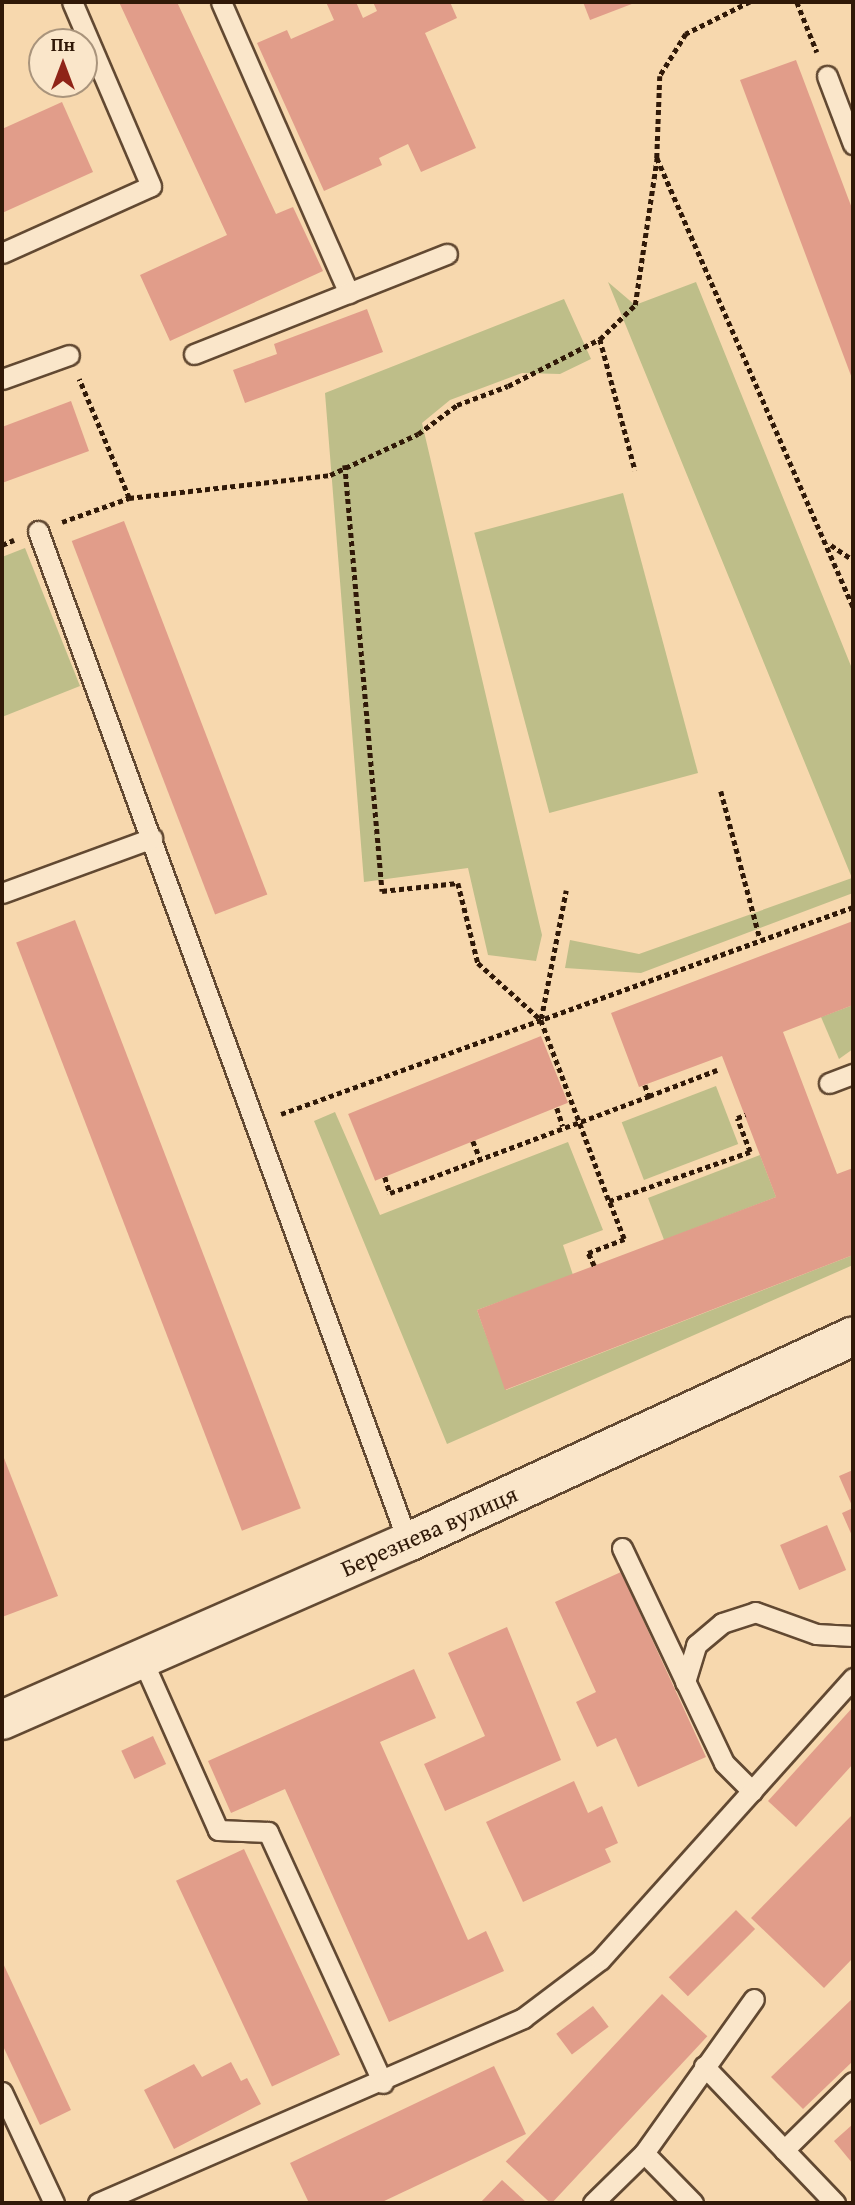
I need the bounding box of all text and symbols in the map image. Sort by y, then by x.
north arrow [28,28,98,98]
text: Пн [51,30,75,58]
street label: Березнева вулиця [336,1479,522,1583]

